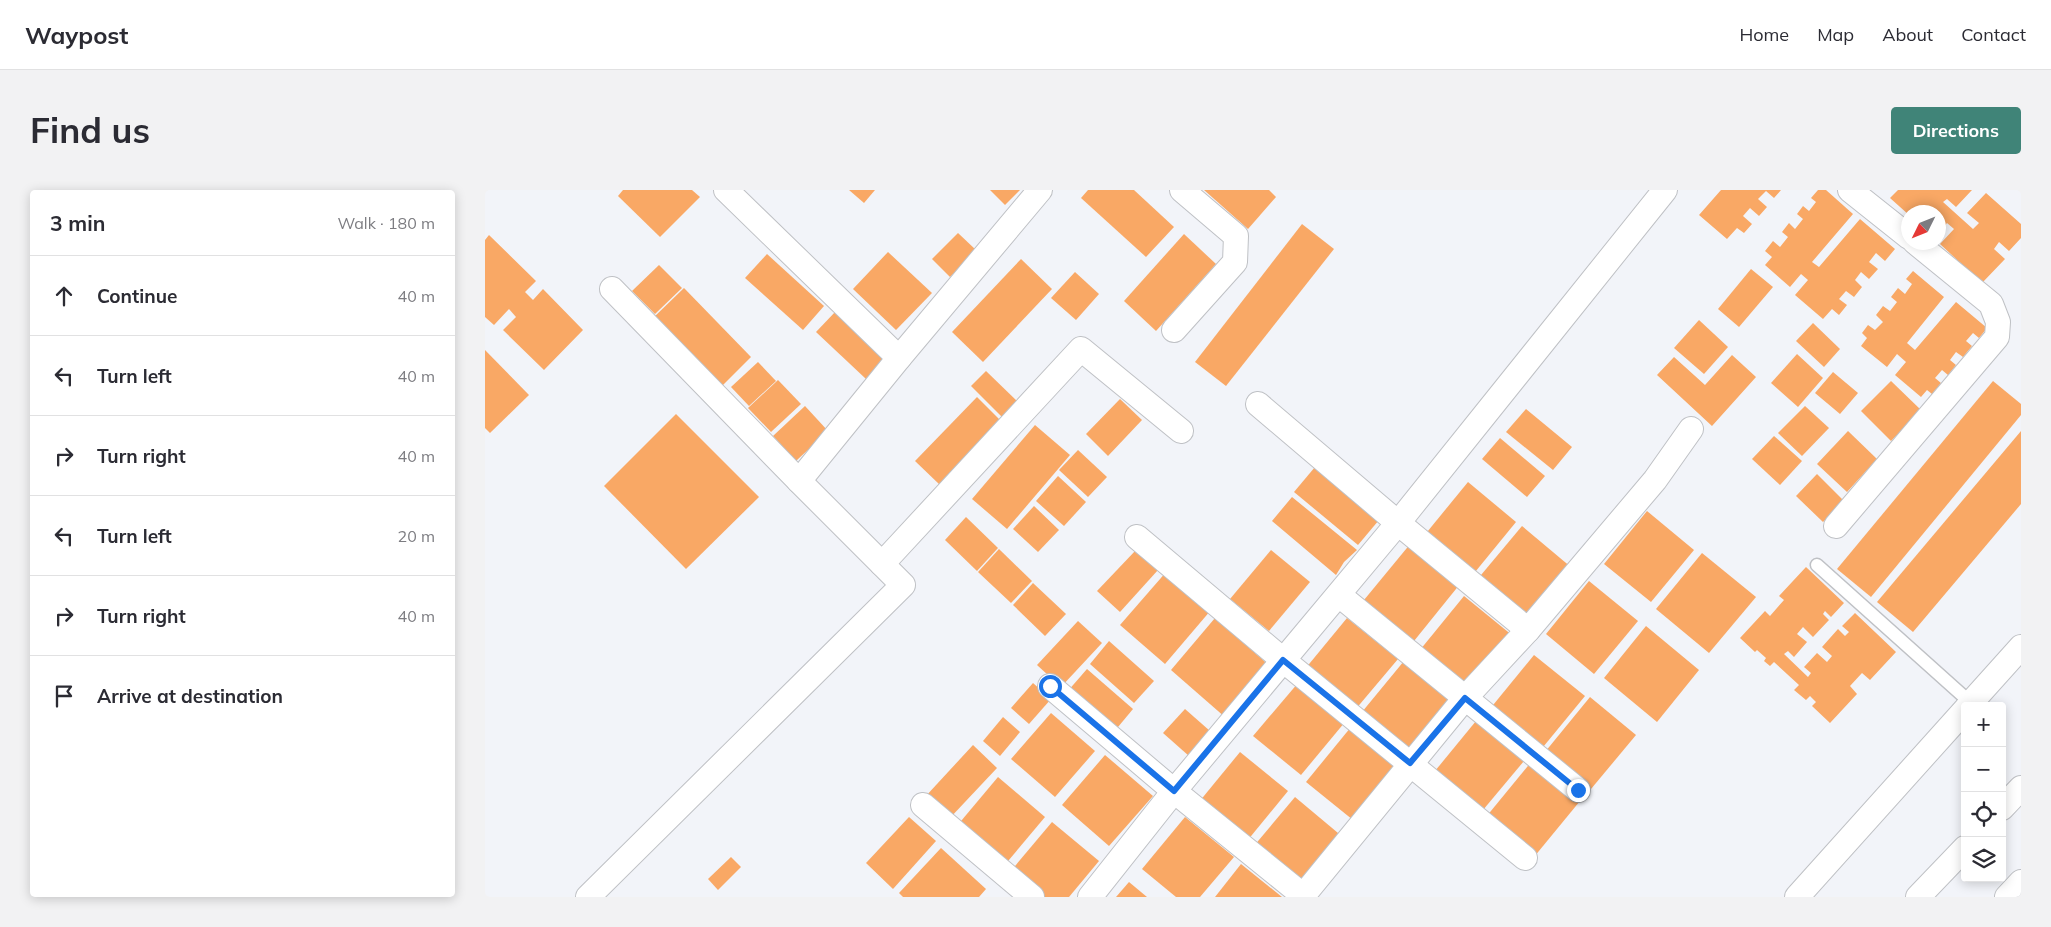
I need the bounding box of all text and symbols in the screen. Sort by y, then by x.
text: Waypost [25,20,128,50]
text: Home [1739,23,1789,46]
text: Map [1817,23,1854,46]
text: About [1882,23,1933,46]
text: Contact [1961,23,2026,46]
button: Directions [1891,107,2021,154]
text: Find us [30,108,150,152]
north arrow [1901,205,1946,250]
text: 3 min [50,210,105,236]
text: Walk · 180 m [337,213,435,233]
icon: ahead [50,282,78,310]
text: Continue [97,284,177,308]
text: 40 m [398,286,435,306]
icon: left [50,362,78,390]
text: Turn left [97,364,172,388]
text: 40 m [398,366,435,386]
icon: right [50,442,78,470]
text: Turn right [97,444,186,468]
text: 40 m [398,446,435,466]
icon: left [50,522,78,550]
text: Turn left [97,524,172,548]
text: 20 m [398,526,435,546]
icon: right [50,602,78,630]
text: Turn right [97,604,186,628]
text: 40 m [398,606,435,626]
route start [1039,675,1062,698]
icon: arrive [50,682,78,710]
text: Arrive at destination [97,684,283,708]
map controls [1961,702,2006,882]
button: + [1961,702,2006,747]
button: − [1961,747,2006,792]
route end [1567,779,1590,802]
button: locate [1961,792,2006,837]
button: layers [1961,837,2006,882]

